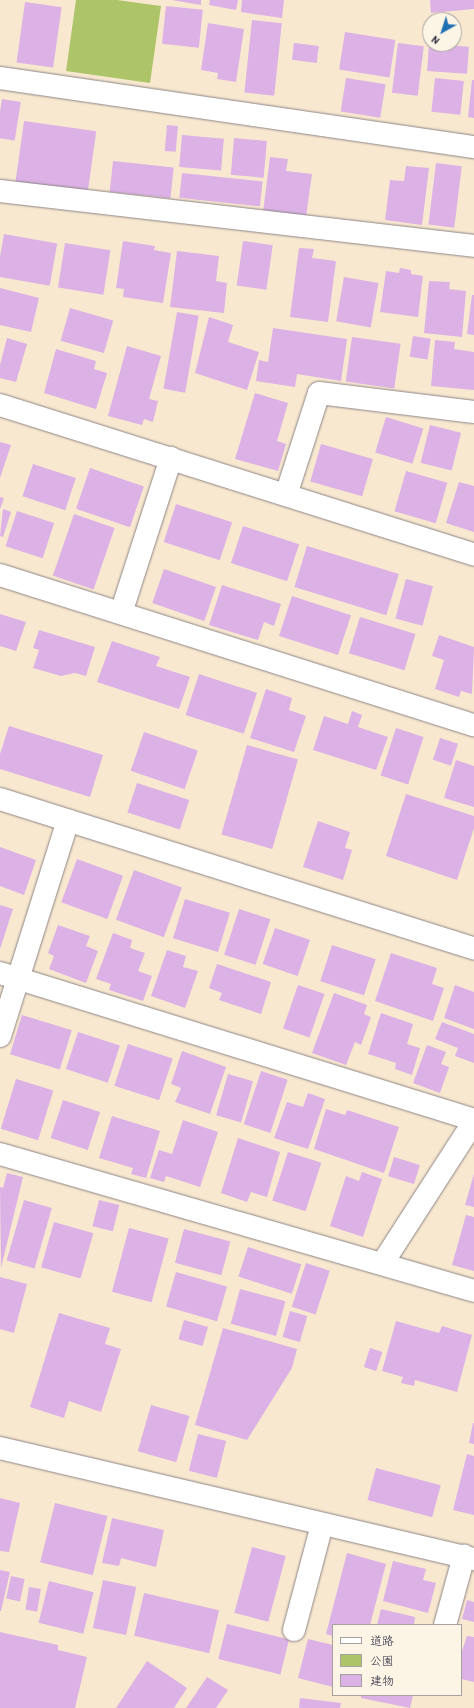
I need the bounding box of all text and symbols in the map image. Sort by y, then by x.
north arrow [422,12,462,52]
text: N [428,33,442,48]
legend [332,1624,462,1696]
text: 道路 [370,1632,394,1649]
text: 公園 [370,1652,394,1669]
text: 建物 [370,1672,394,1689]

